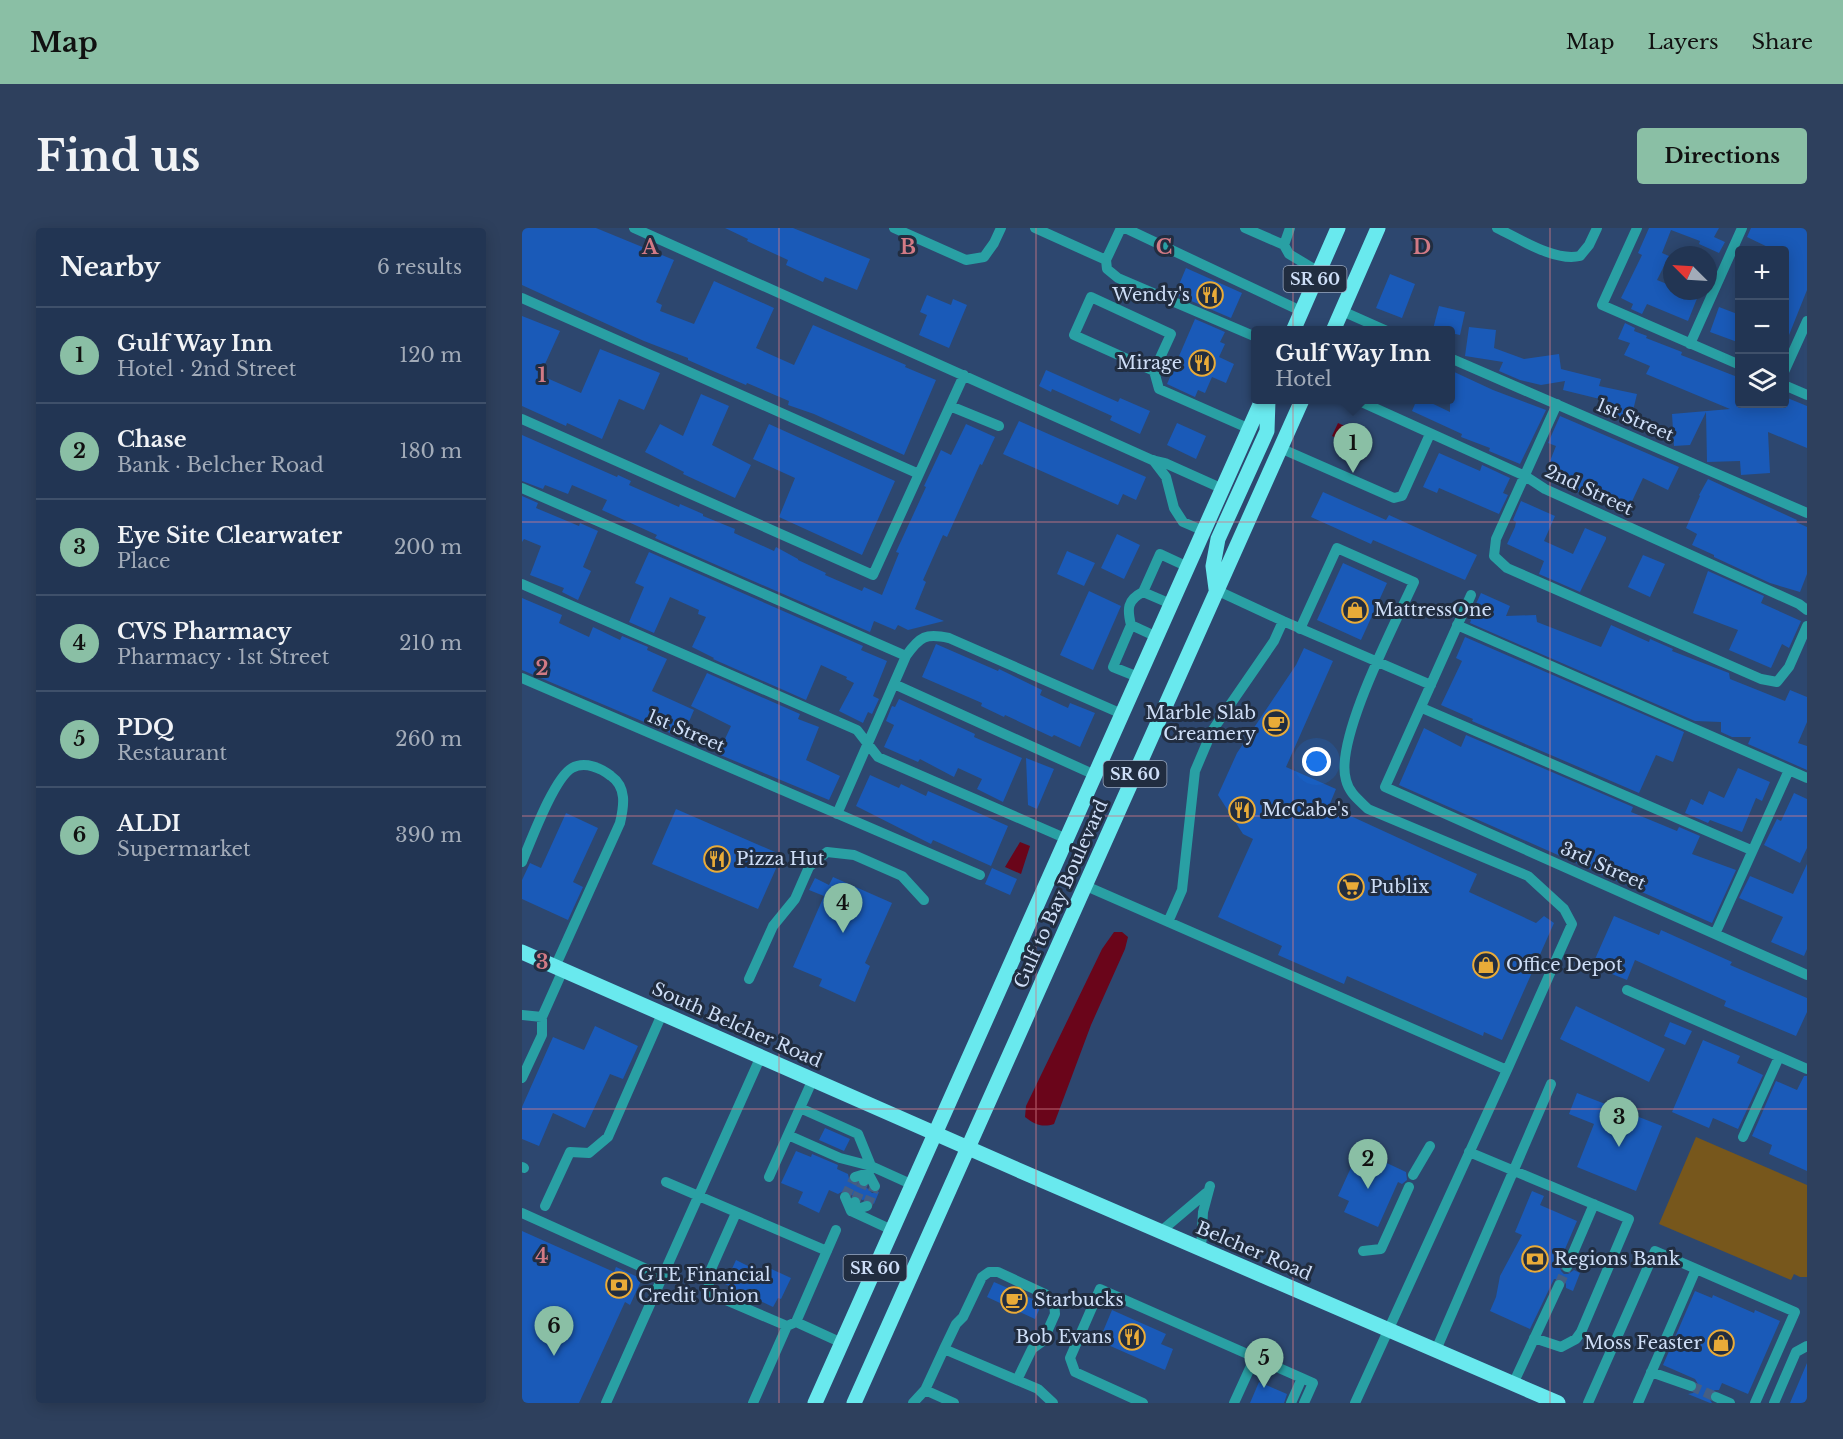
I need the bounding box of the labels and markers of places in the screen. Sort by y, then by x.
restaurant icon: Wendy's [1195,280,1225,310]
place label: Wendy's [1111,284,1190,306]
restaurant icon: Mirage [1187,348,1217,378]
place label: Mirage [1117,352,1182,374]
pin: 1 [1334,424,1372,473]
shop icon: MattressOne [1340,595,1370,625]
place label: MattressOne [1374,599,1492,621]
place label: Marble Slab Creamery [1146,702,1256,745]
cafe icon: Marble Slab Creamery [1261,708,1291,738]
restaurant icon: McCabe's [1227,795,1257,825]
place label: McCabe's [1262,799,1349,821]
restaurant icon: Pizza Hut [702,844,732,874]
place label: Pizza Hut [736,848,825,870]
supermarket icon: Publix [1336,872,1366,902]
place label: Publix [1370,876,1429,898]
pin: 4 [824,884,862,933]
shop icon: Office Depot [1471,950,1501,980]
place label: Office Depot [1506,954,1623,976]
pin: 3 [1600,1098,1638,1147]
pin: 2 [1348,1140,1388,1189]
bank icon: Regions Bank [1520,1244,1550,1274]
place label: Regions Bank [1554,1248,1680,1270]
place label: GTE Financial Credit Union [638,1264,771,1307]
bank icon: GTE Financial Credit Union [604,1270,634,1300]
cafe icon: Starbucks [999,1285,1029,1315]
place label: Starbucks [1034,1289,1124,1311]
pin: 6 [534,1306,573,1356]
restaurant icon: Bob Evans [1117,1322,1147,1352]
place label: Bob Evans [1015,1326,1112,1348]
shop icon: Moss Feaster [1706,1328,1736,1358]
place label: Moss Feaster [1584,1332,1702,1354]
pin: 5 [1244,1338,1284,1388]

